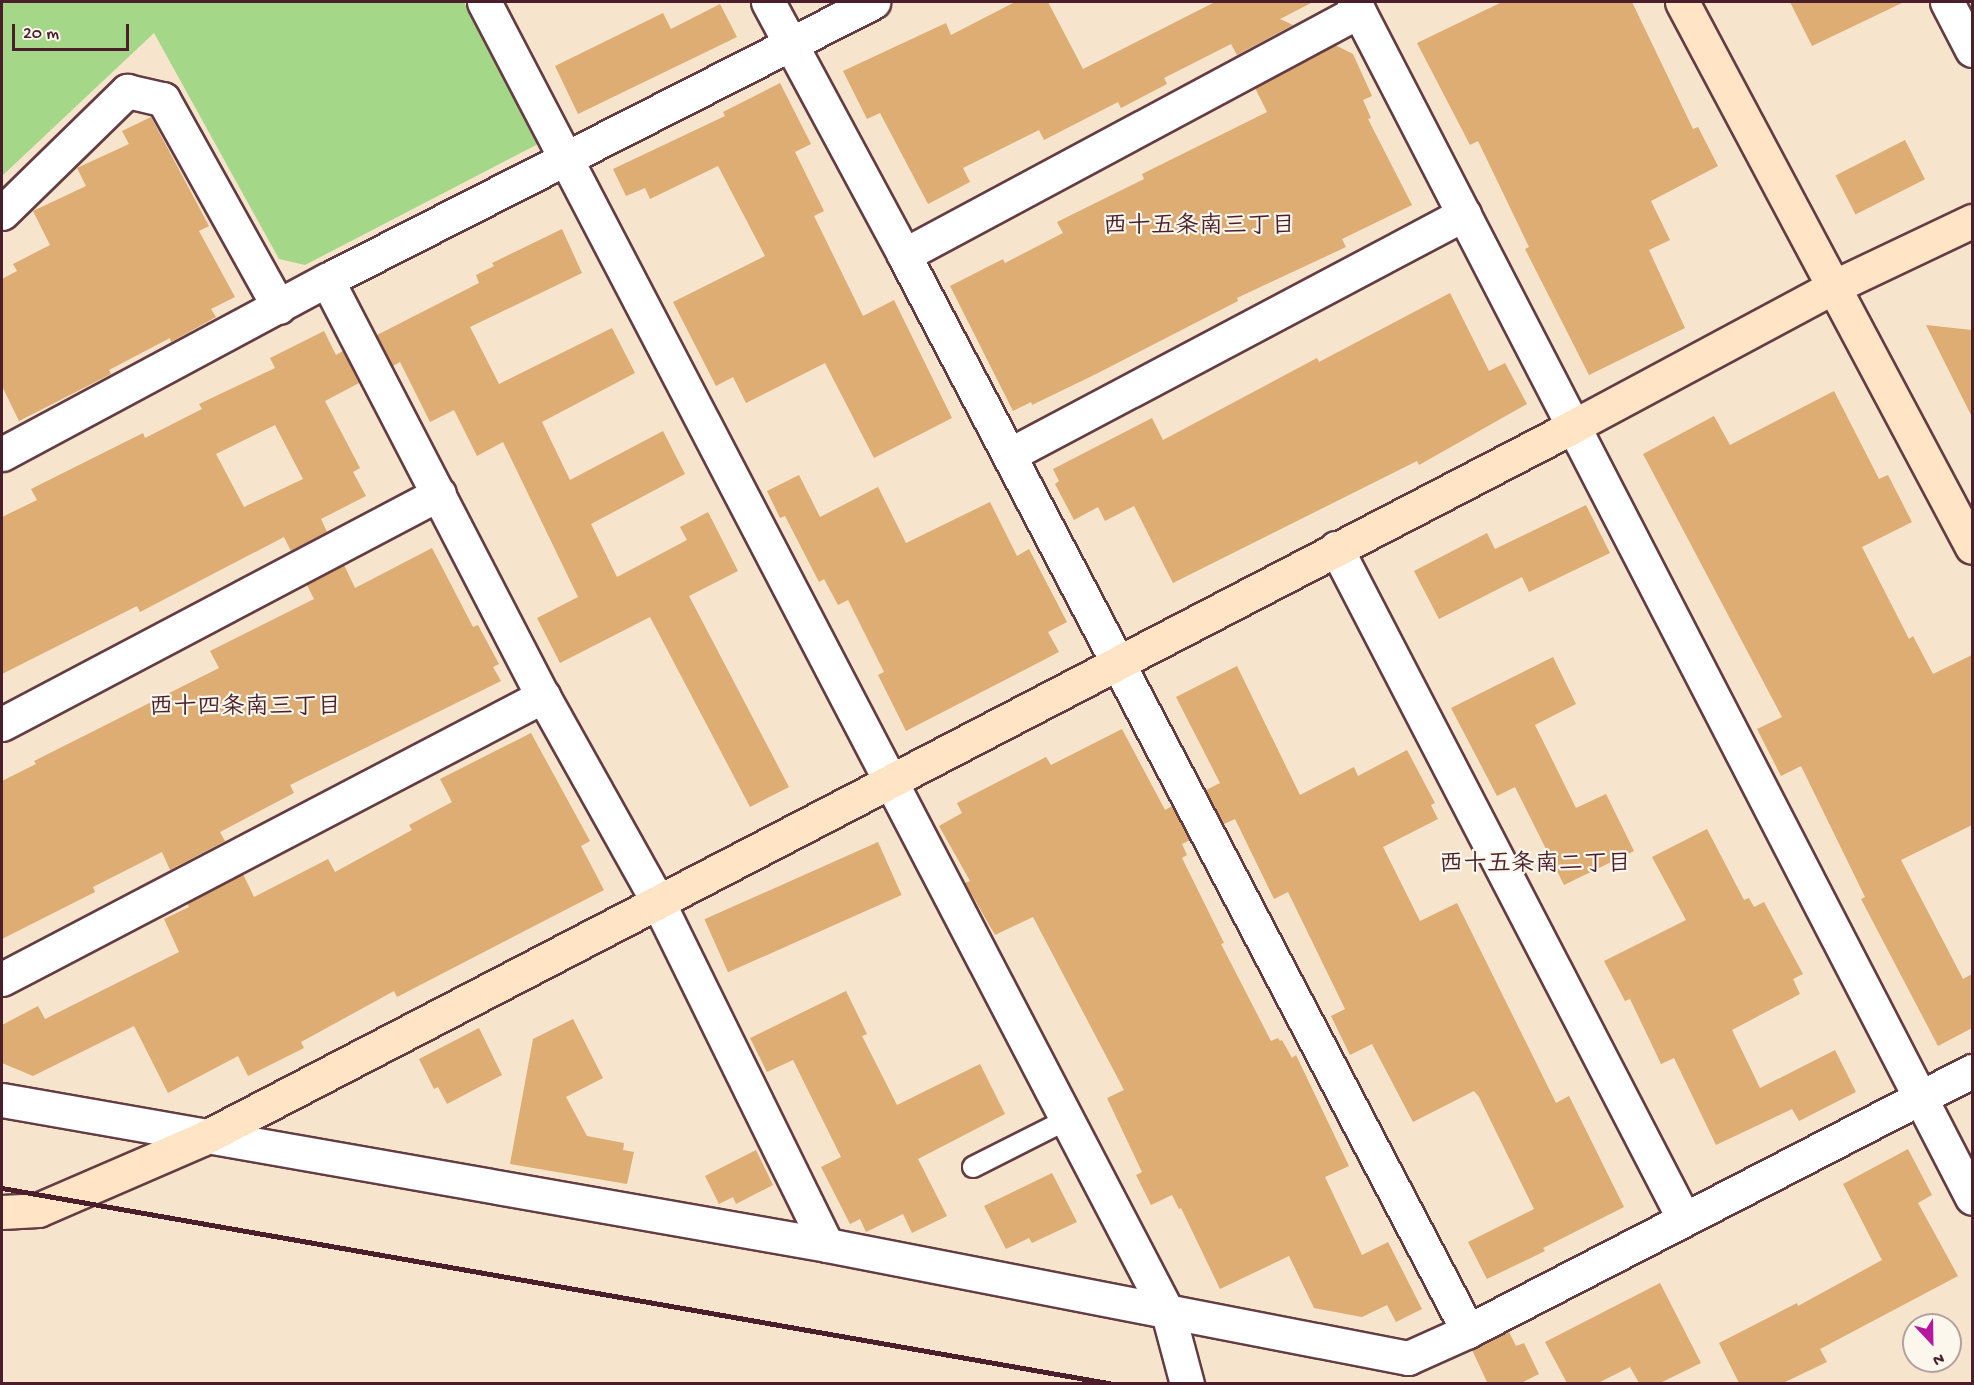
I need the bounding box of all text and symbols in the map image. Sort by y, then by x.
scale bar [15,12,132,50]
text: 20 m [23,24,59,45]
district label: 西十五条南三丁目 [1103,214,1295,242]
district label: 西十四条南三丁目 [149,695,341,723]
district label: 西十五条南二丁目 [1439,852,1631,880]
north arrow [1902,1313,1962,1373]
text: N [1930,1348,1947,1369]

